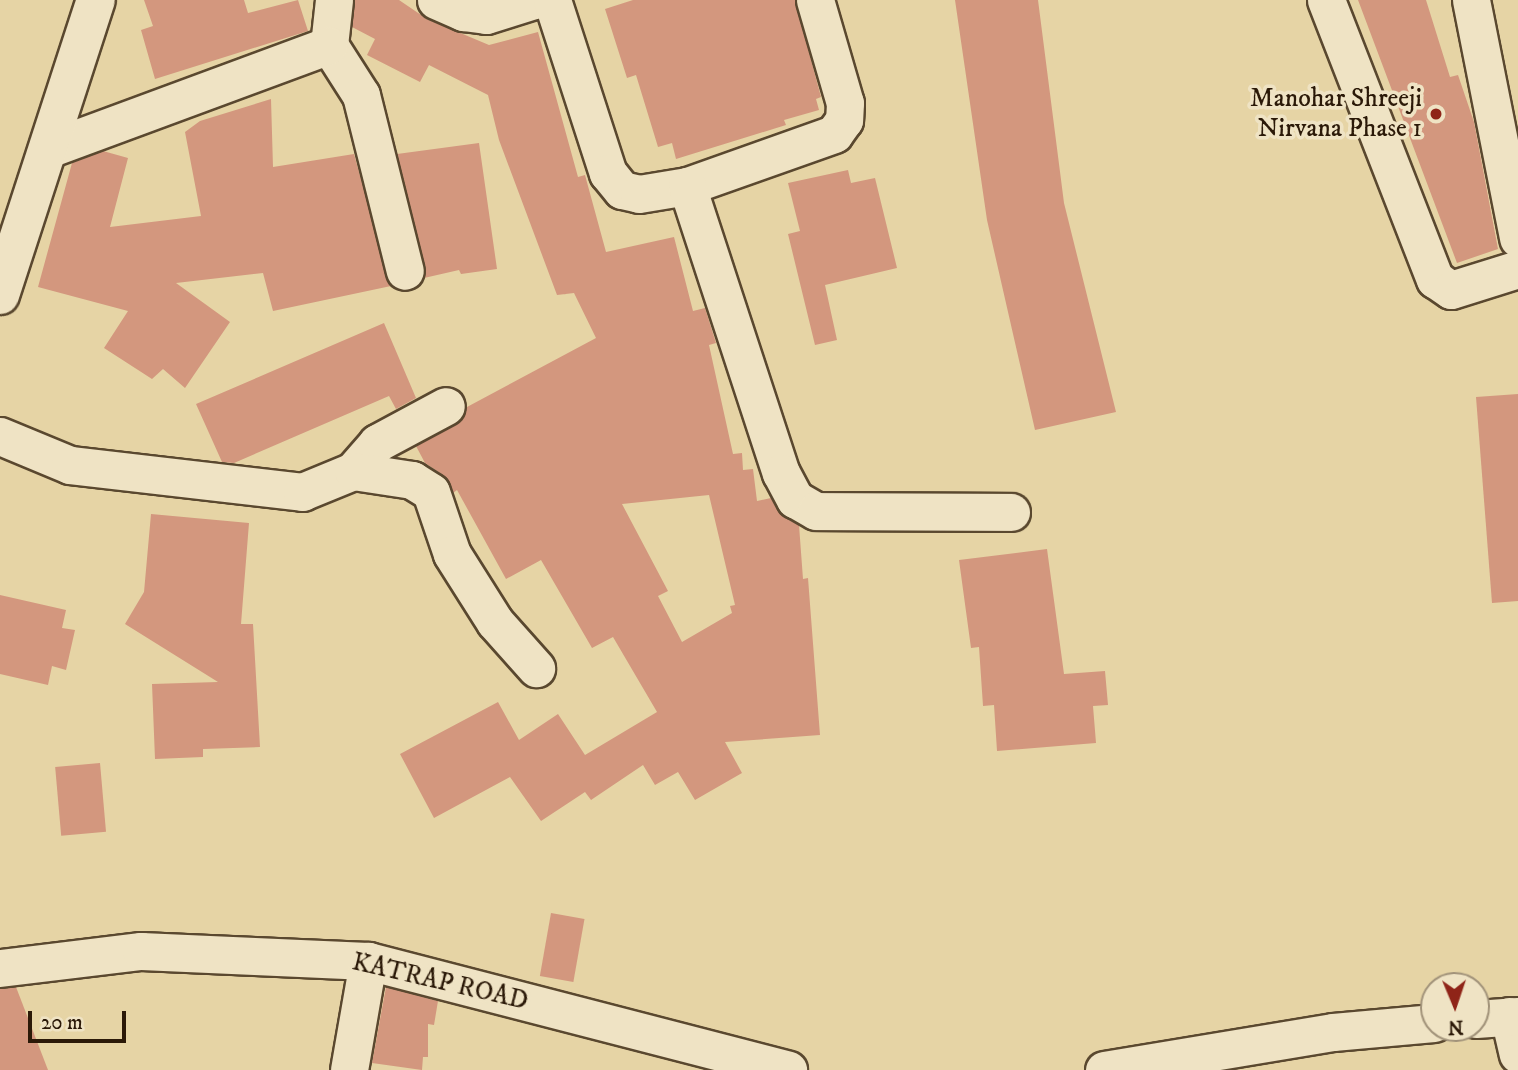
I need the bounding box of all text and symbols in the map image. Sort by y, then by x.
place label: Manohar Shreeji Nirvana Phase 1 [1250,83,1422,144]
marker: Manohar Shreeji Nirvana Phase 1 [1428,106,1444,122]
street label: KATRAP ROAD [349,947,531,1017]
north arrow [1420,972,1490,1042]
scale bar [32,996,130,1040]
text: 20 m [41,1010,83,1036]
text: N [1447,1015,1464,1038]

